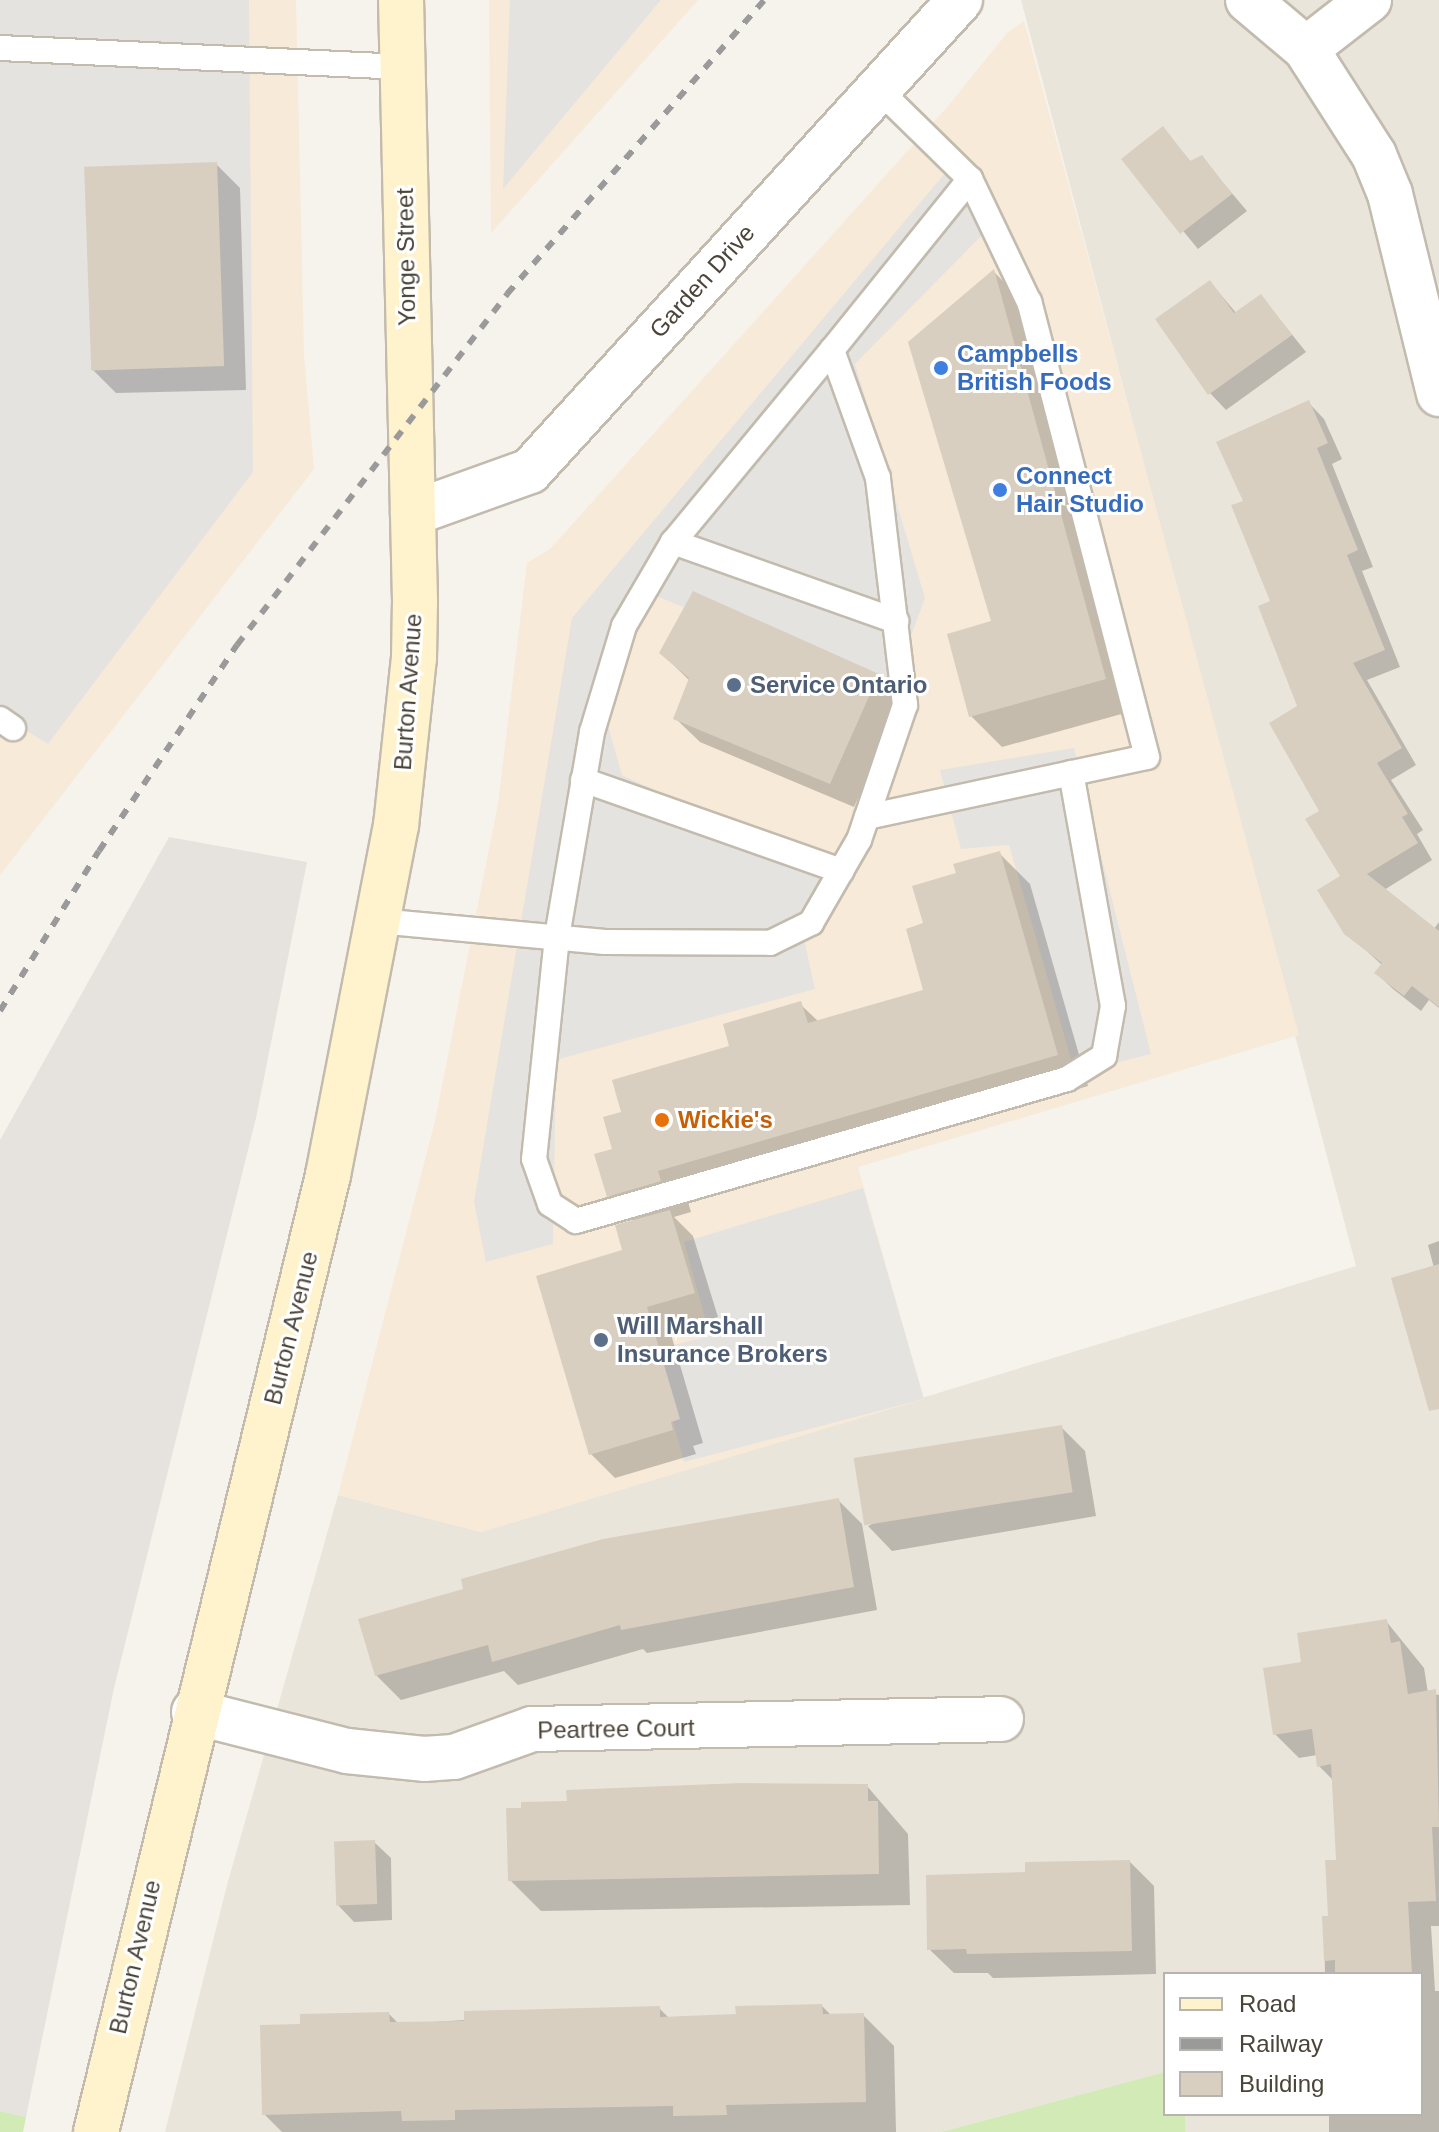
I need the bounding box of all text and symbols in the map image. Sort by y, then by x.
street label: Yonge Street [390,188,422,326]
street label: Garden Drive [644,218,760,344]
place label: Campbells British Foods [957,340,1112,396]
marker: Campbells British Foods [932,359,950,377]
place label: Connect Hair Studio [1016,462,1144,518]
marker: Connect Hair Studio [991,481,1009,499]
street label: Burton Avenue [388,612,428,772]
place label: Service Ontario [750,671,927,699]
marker: Service Ontario [725,676,743,694]
place label: Wickie's [678,1106,773,1134]
marker: Wickie's [653,1111,671,1129]
street label: Burton Avenue [258,1248,324,1408]
place label: Will Marshall Insurance Brokers [617,1312,828,1368]
marker: Will Marshall Insurance Brokers [592,1331,610,1349]
street label: Peartree Court [537,1713,695,1745]
street label: Burton Avenue [103,1877,167,2037]
legend [1163,1972,1423,2116]
text: Road [1239,1990,1296,2017]
text: Railway [1239,2030,1323,2057]
text: Building [1239,2070,1324,2097]

